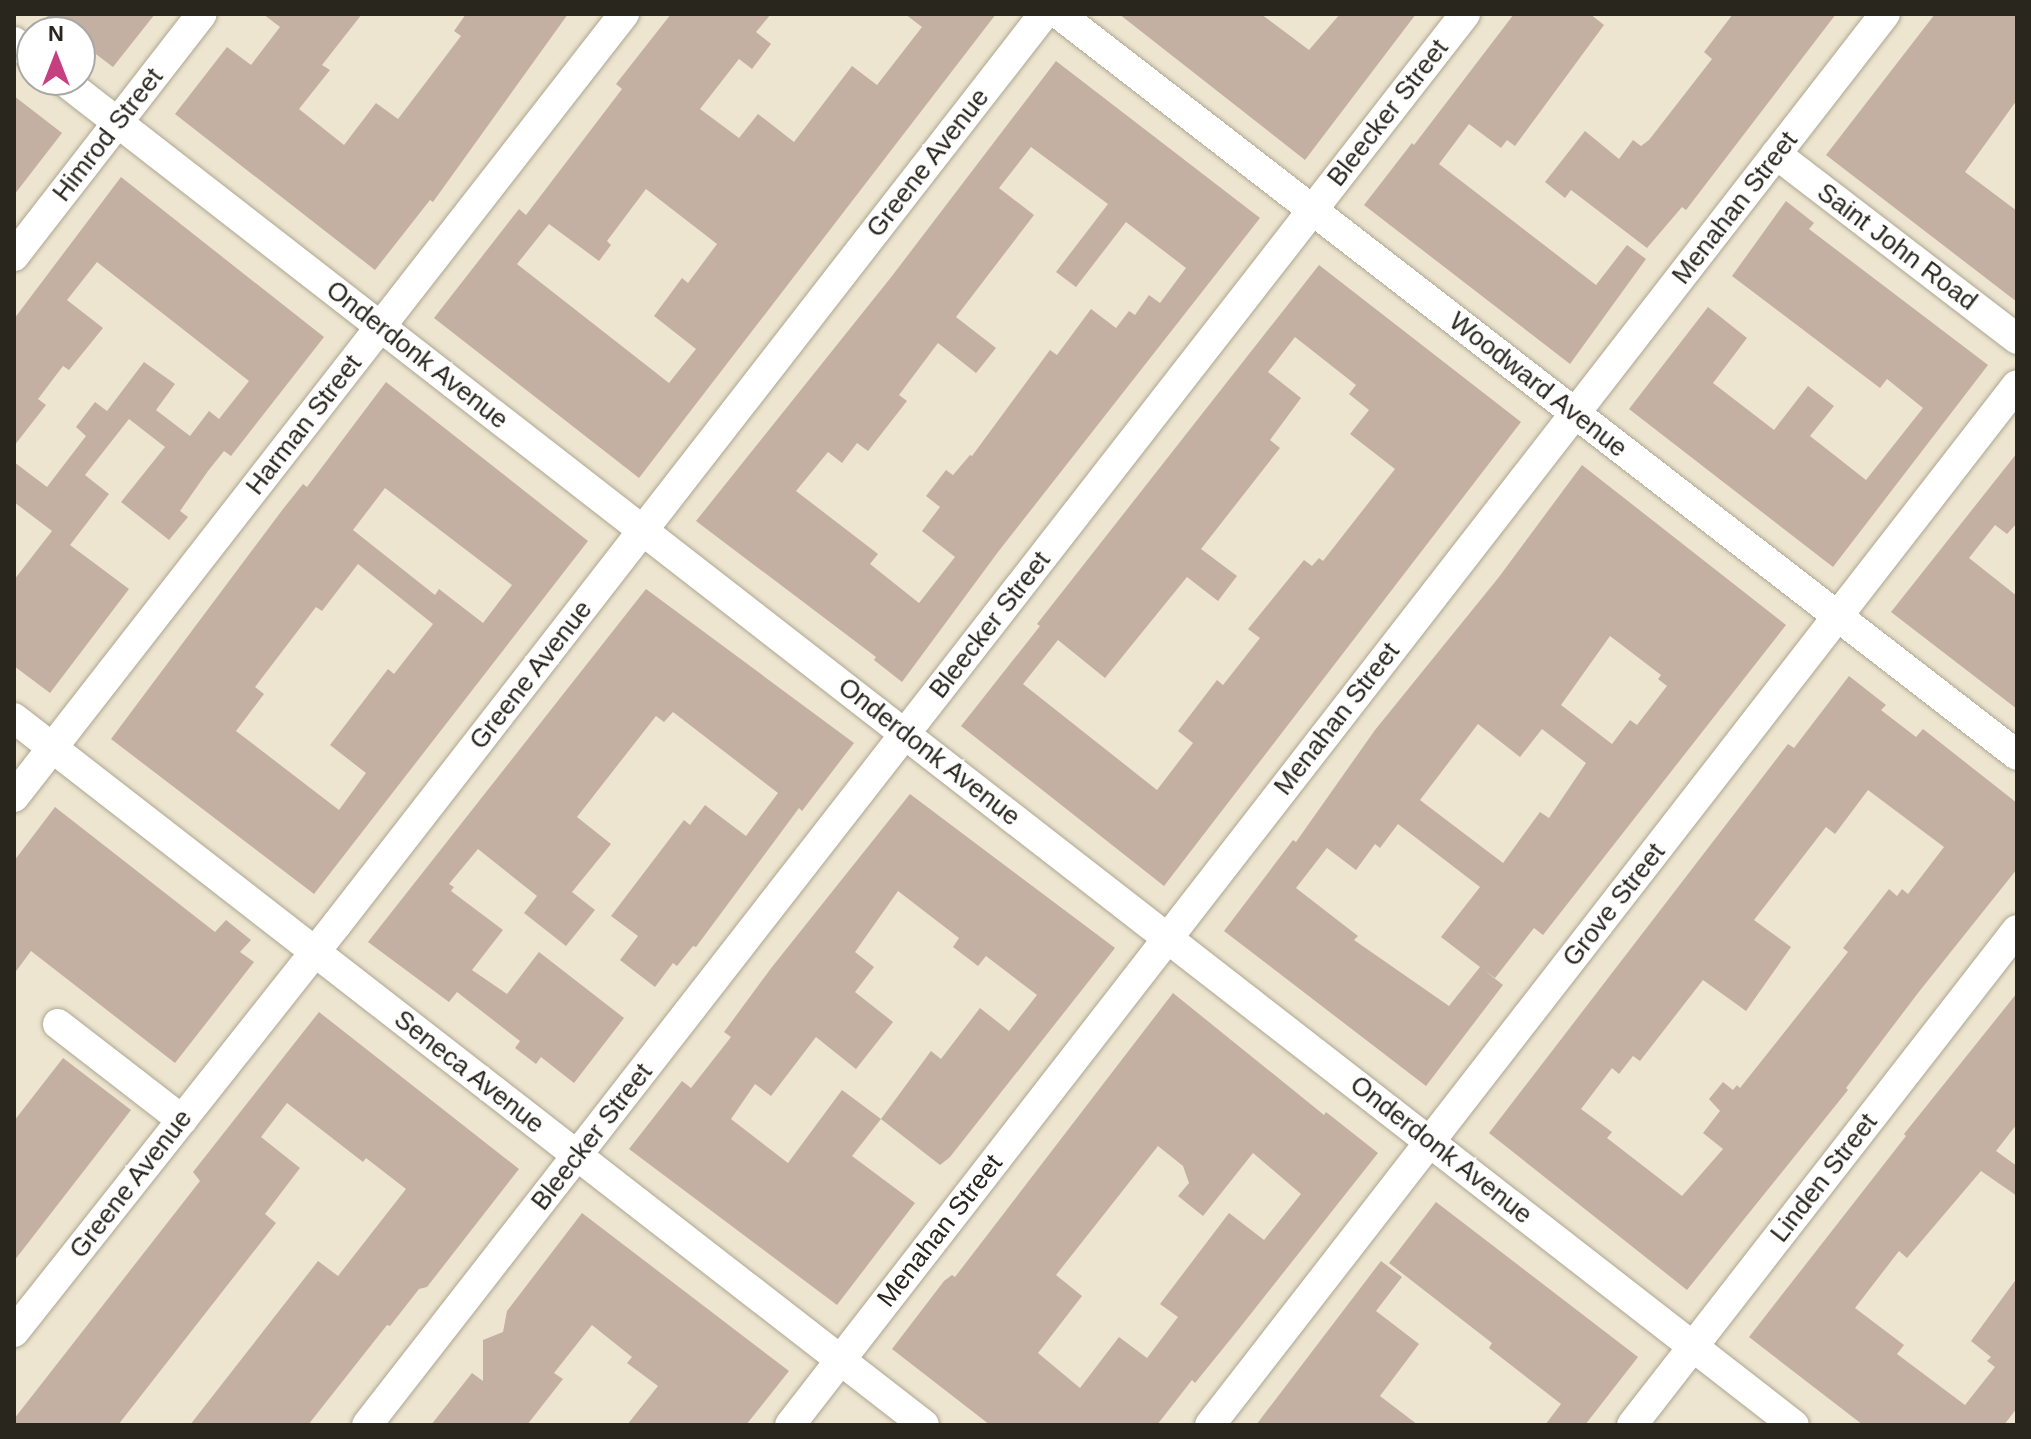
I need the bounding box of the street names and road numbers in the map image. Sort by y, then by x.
street label: Bleecker Street [1321,33,1455,193]
street label: Himrod Street [46,62,170,208]
street label: Greene Avenue [860,82,996,244]
street label: Menahan Street [1666,126,1804,290]
street label: Saint John Road [1811,177,1983,317]
street label: Onderdonk Avenue [319,274,515,436]
street label: Woodward Avenue [1442,305,1634,465]
street label: Harman Street [240,349,368,501]
street label: Bleecker Street [923,545,1057,705]
street label: Greene Avenue [463,594,599,756]
street label: Menahan Street [1268,637,1406,801]
street label: Onderdonk Avenue [831,671,1027,833]
street label: Grove Street [1556,837,1672,973]
street label: Seneca Avenue [387,1003,551,1141]
street label: Bleecker Street [525,1057,659,1217]
street label: Onderdonk Avenue [1343,1069,1539,1231]
street label: Greene Avenue [63,1103,199,1265]
street label: Linden Street [1764,1107,1884,1249]
street label: Menahan Street [871,1149,1009,1313]

